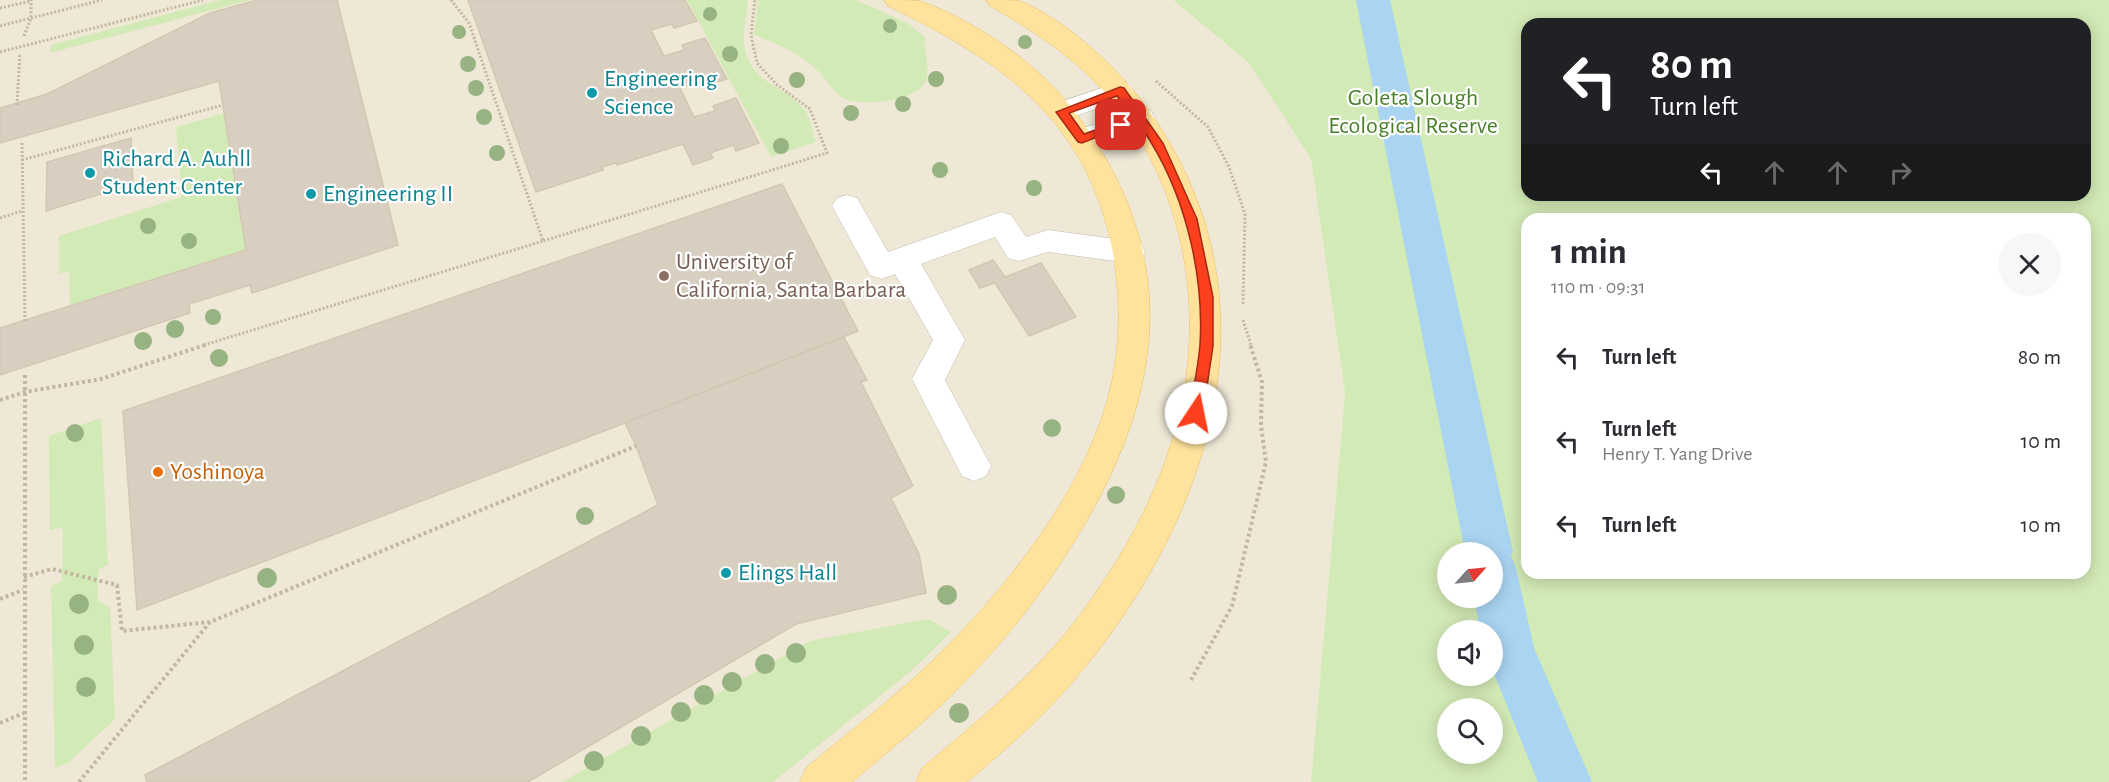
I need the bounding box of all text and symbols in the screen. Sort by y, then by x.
icon: left [1551,42,1629,120]
text: 80 m [1650,44,1733,86]
place label: Engineering Science [604,67,718,119]
marker: Engineering Science [585,86,599,100]
park label: Goleta Slough Ecological Reserve [1328,86,1498,138]
text: Turn left [1650,93,1738,120]
pin [1095,99,1146,150]
icon: arrive [1104,108,1137,141]
place label: Richard A. Auhll Student Center [102,147,251,199]
icon: left [1695,156,1728,189]
icon: ahead [1758,156,1791,189]
icon: ahead [1821,156,1854,189]
icon: right [1884,156,1917,189]
marker: Richard A. Auhll Student Center [83,166,97,180]
place label: Engineering II [323,182,453,206]
marker: Engineering II [304,187,318,201]
button: close [1998,233,2061,296]
text: 1 min [1551,234,1627,270]
place label: University of California, Santa Barbara [676,250,906,302]
marker: University of California, Santa Barbara [657,269,671,283]
text: 110 m · 09:31 [1551,277,1645,297]
icon: left [1551,341,1584,374]
text: Turn left [1602,346,1676,368]
text: 80 m [2018,346,2061,368]
position arrow [1164,381,1228,445]
text: Turn left [1602,418,1676,440]
icon: left [1551,425,1584,458]
text: 10 m [2021,430,2061,452]
text: Henry T. Yang Drive [1602,444,1752,464]
place label: Yoshinoya [170,460,265,484]
marker: Yoshinoya [151,465,165,479]
icon: left [1551,509,1584,542]
text: Turn left [1602,514,1676,536]
text: 10 m [2021,514,2061,536]
north arrow [1437,542,1503,608]
map controls [1437,542,1503,764]
place label: Elings Hall [738,561,837,585]
marker: Elings Hall [719,566,733,580]
button: sound [1437,620,1503,686]
button: search [1437,698,1503,764]

